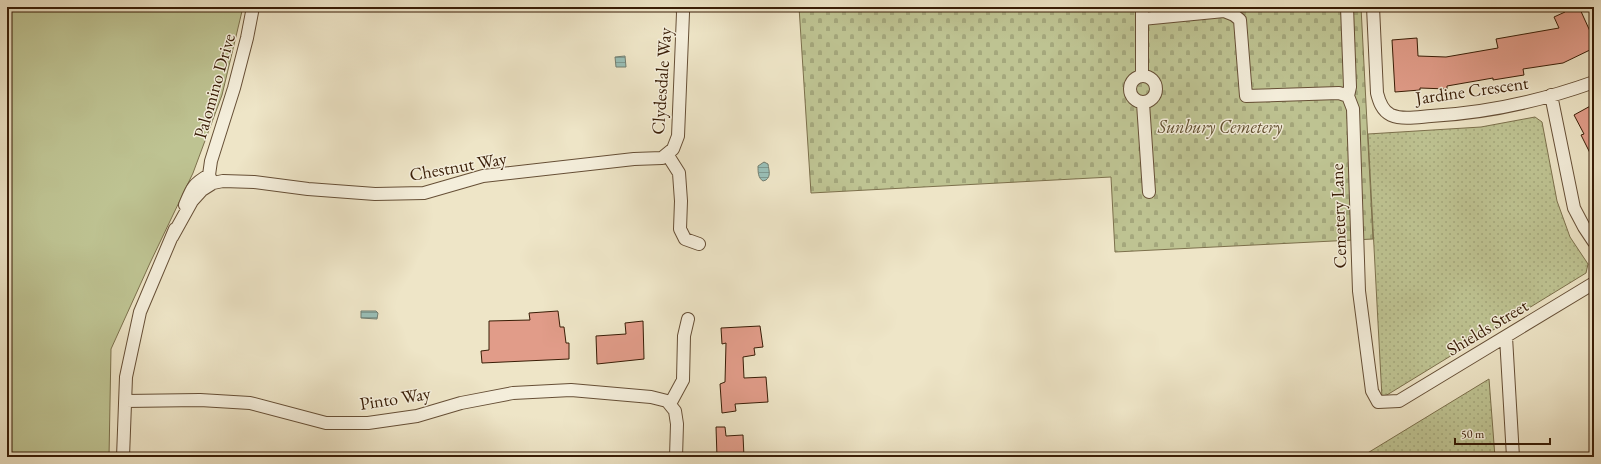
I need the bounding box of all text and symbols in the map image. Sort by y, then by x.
street label: Clydesdale Way [646,27,676,135]
street label: Palomino Drive [188,31,240,141]
street label: Jardine Crescent [1412,71,1530,110]
park label: Sunbury Cemetery [1157,115,1283,139]
street label: Chestnut Way [408,146,509,186]
street label: Cemetery Lane [1325,163,1351,269]
street label: Shields Street [1442,293,1532,360]
street label: Pinto Way [358,381,432,415]
scale bar [1455,420,1550,446]
text: 50 m [1461,426,1485,442]

